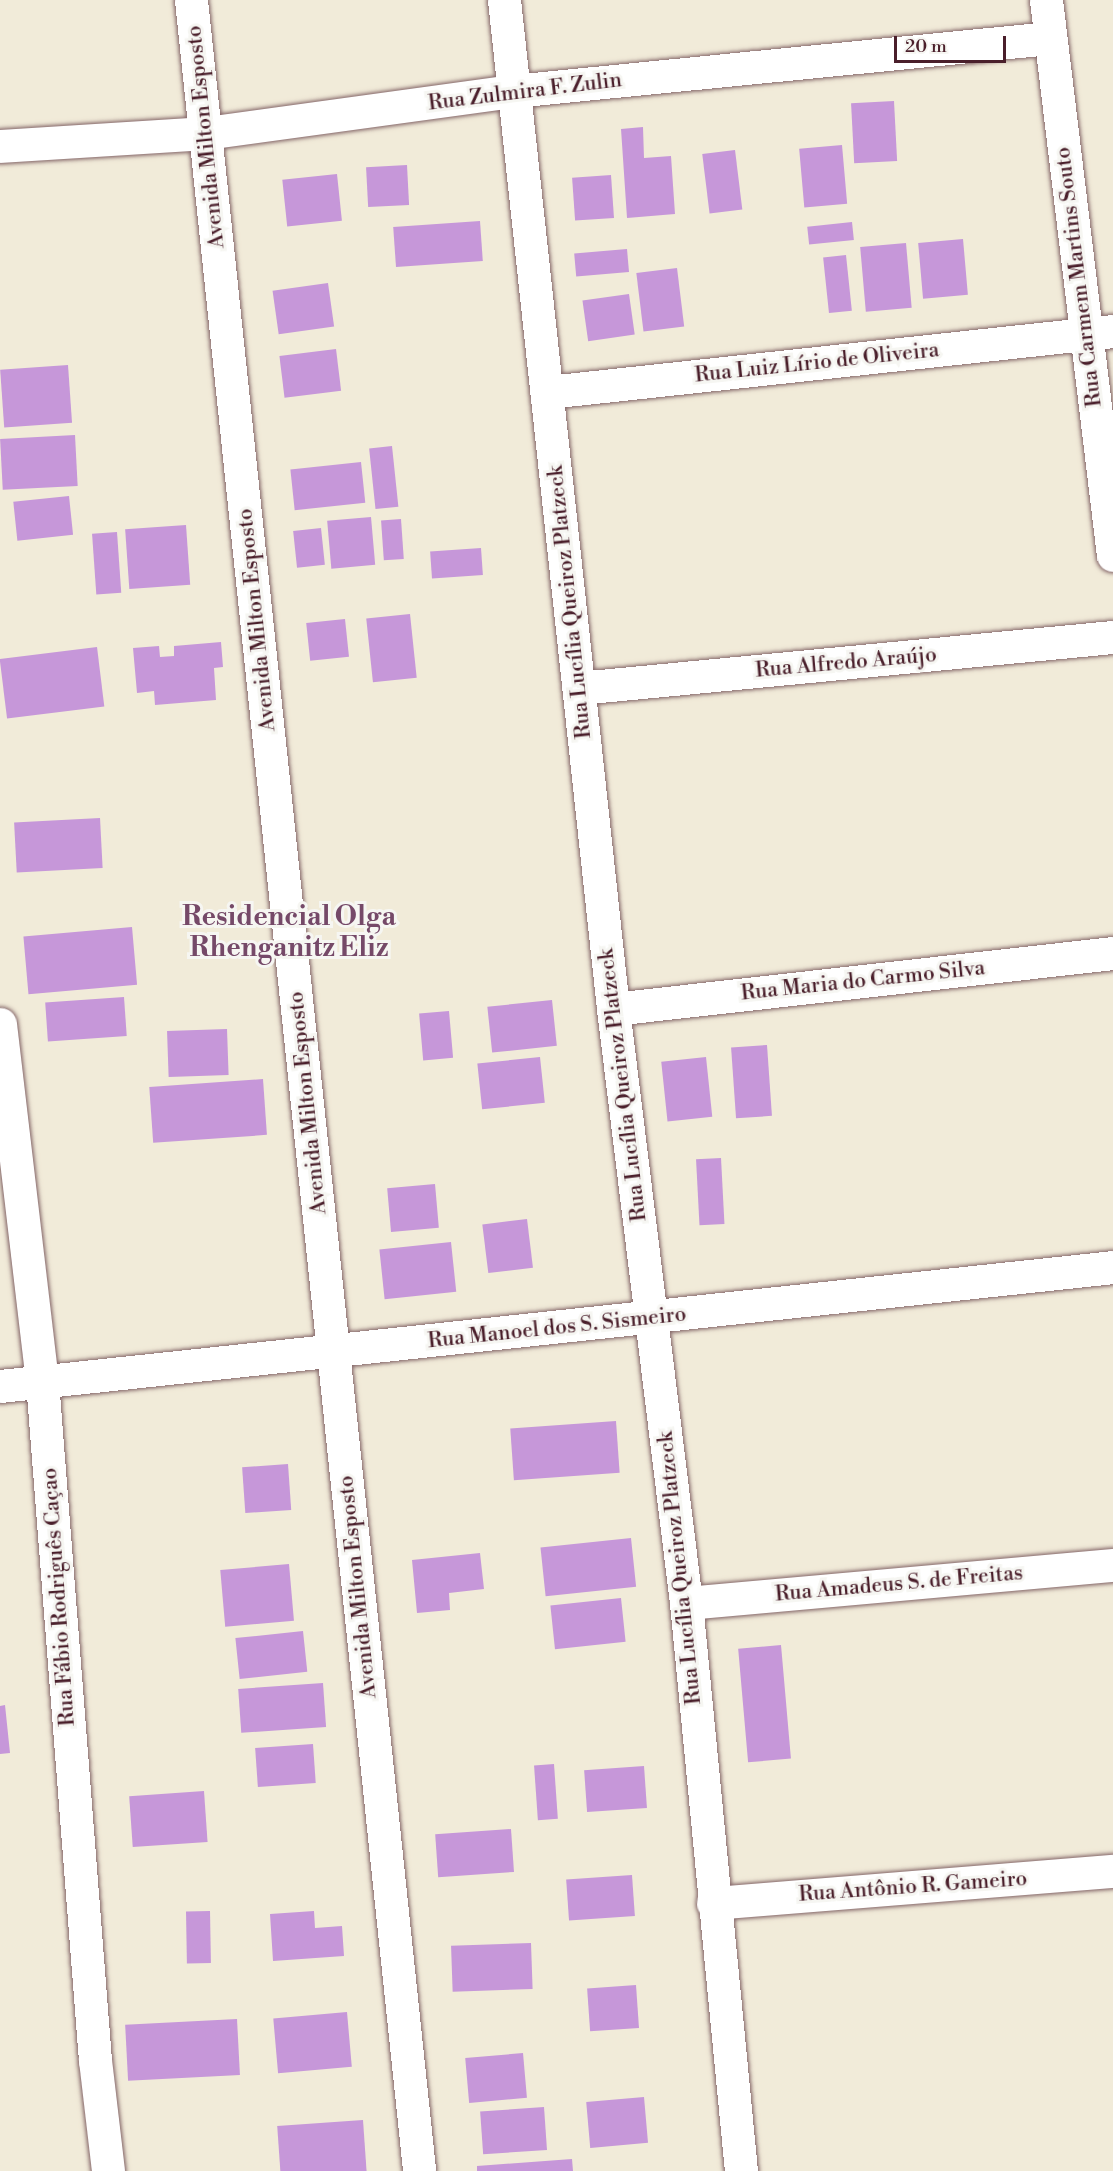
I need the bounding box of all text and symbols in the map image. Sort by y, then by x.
street label: Avenida Milton Esposto [182,24,230,250]
scale bar [897,24,1010,62]
text: 20 m [905,35,947,58]
street label: Rua Zulmira F. Zulin [427,68,623,116]
street label: Rua Carmem Martins Souto [1051,146,1107,408]
street label: Rua Luiz Lírio de Oliveira [693,338,941,388]
street label: Rua Lucília Queiroz Platzeck [543,464,597,740]
street label: Avenida Milton Esposto [233,507,281,733]
street label: Rua Alfredo Araújo [754,643,938,683]
district label: Residencial Olga Rhenganitz Eliz [182,901,396,964]
street label: Rua Lucília Queiroz Platzeck [594,947,652,1223]
street label: Rua Maria do Carmo Silva [740,956,986,1006]
street label: Avenida Milton Esposto [284,990,332,1216]
street label: Rua Manoel dos S. Sismeiro [427,1302,687,1354]
street label: Rua Lucília Queiroz Platzeck [653,1430,707,1706]
street label: Rua Fábio Rodriguês Caçao [37,1467,81,1727]
street label: Avenida Milton Esposto [334,1474,382,1700]
street label: Rua Amadeus S. de Freitas [774,1561,1024,1607]
street label: Rua Antônio R. Gameiro [798,1866,1028,1908]

